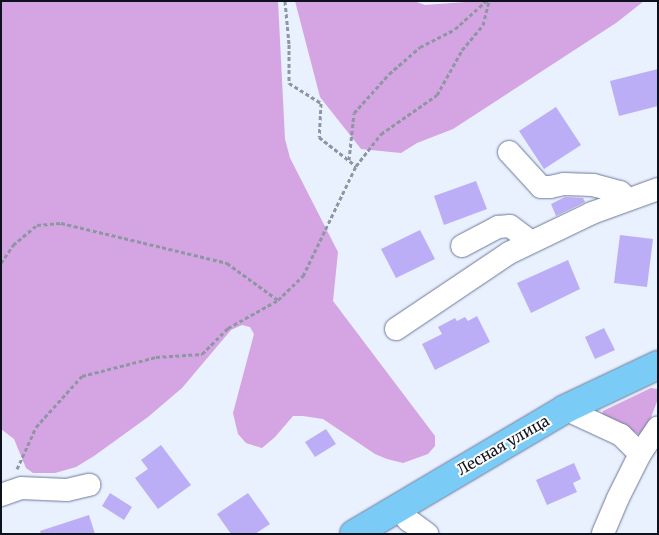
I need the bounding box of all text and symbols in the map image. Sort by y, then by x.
street label: Лесная улица [454,411,552,479]

